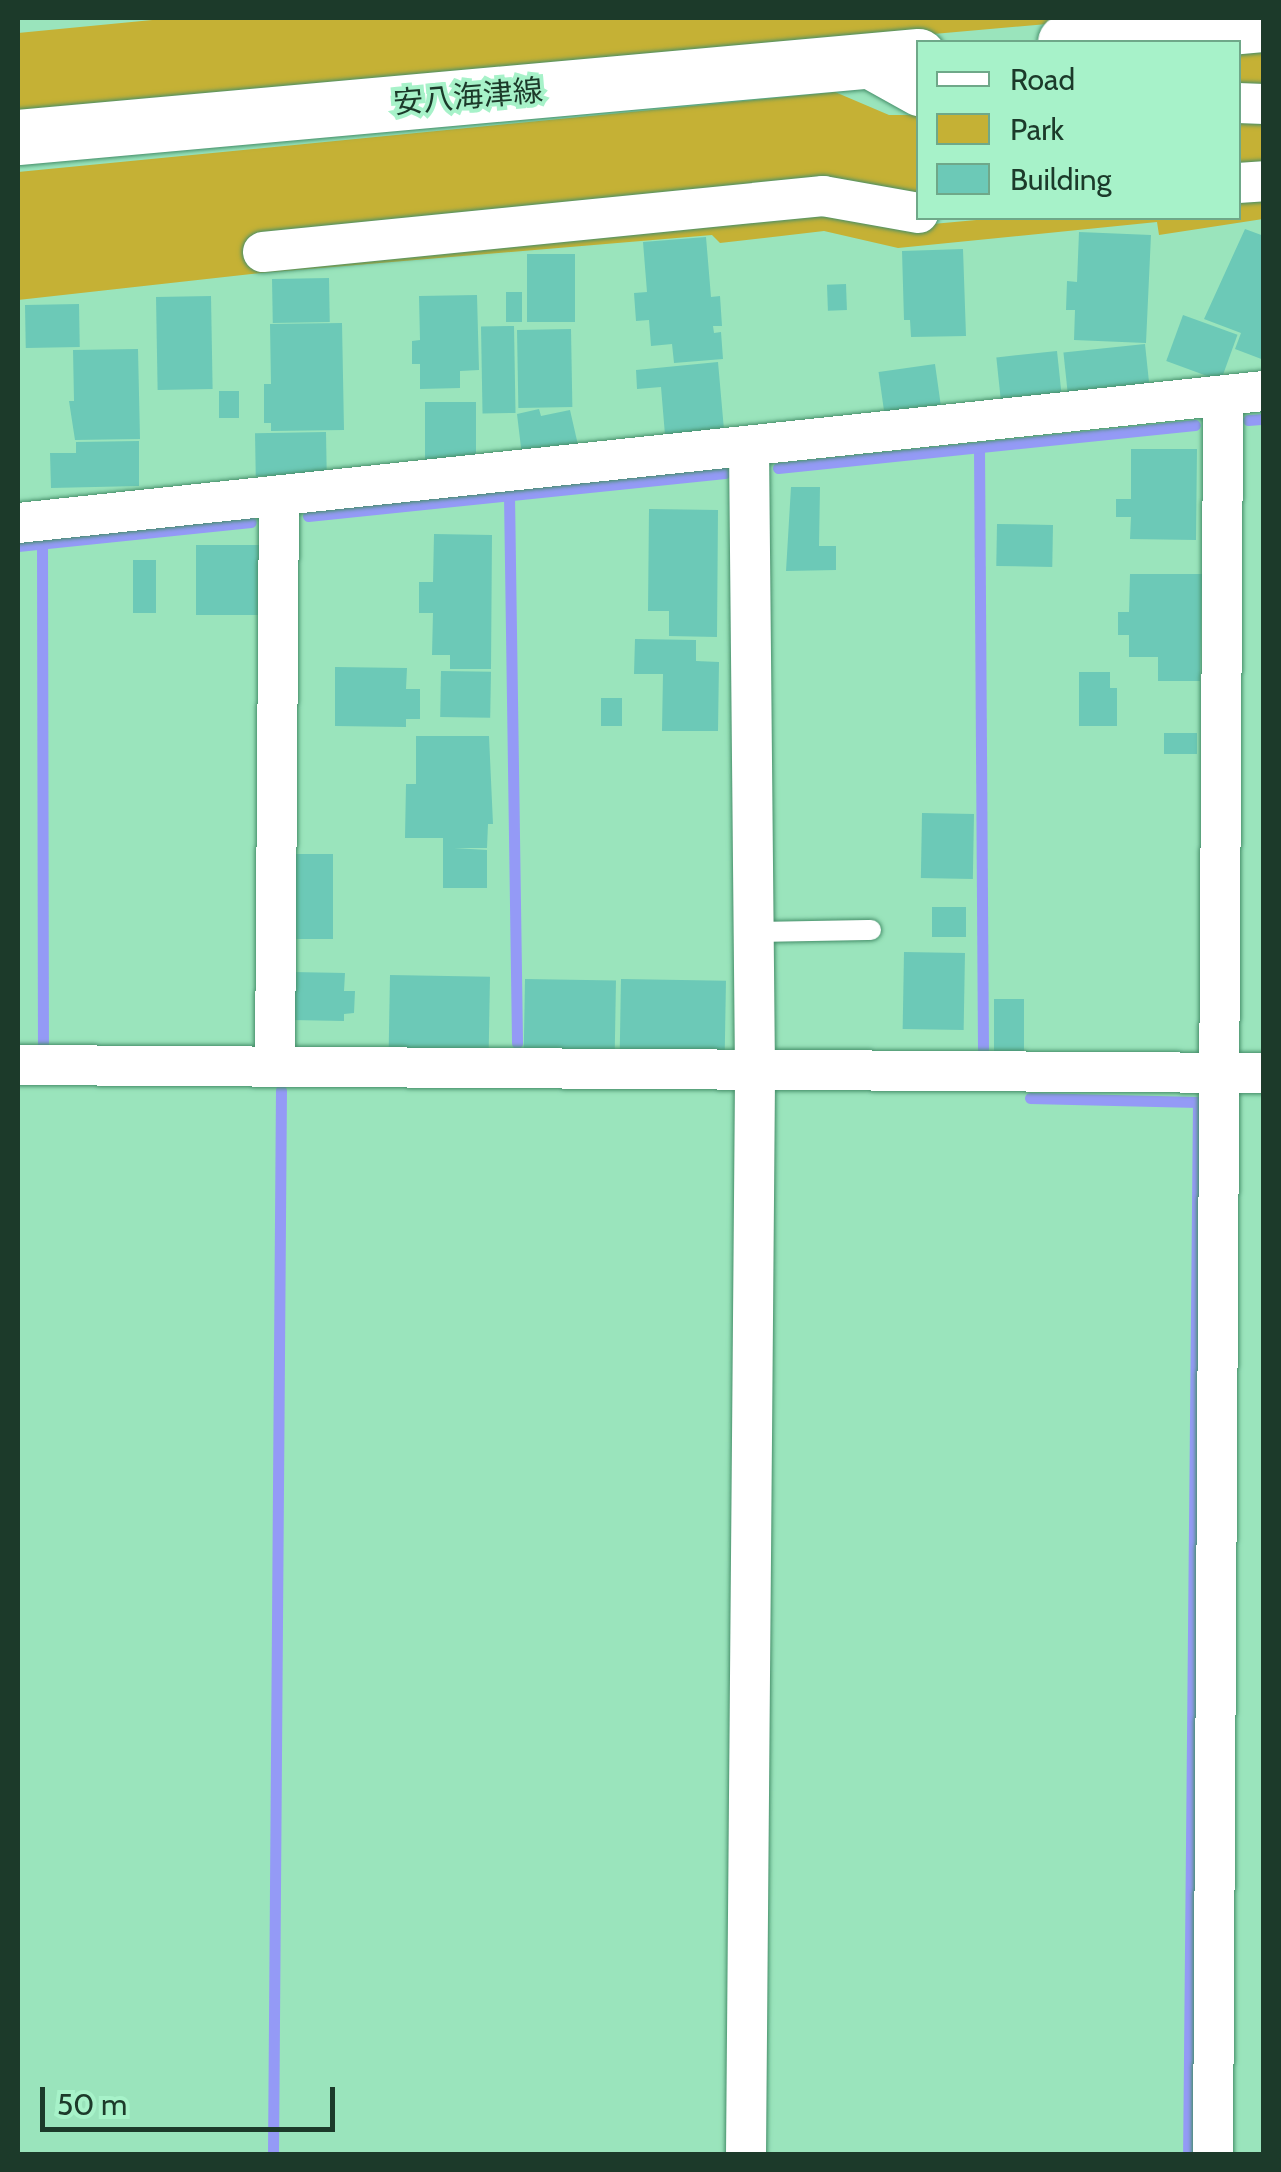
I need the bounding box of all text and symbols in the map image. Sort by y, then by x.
legend [916,40,1241,220]
text: Road [1010,61,1075,98]
street label: 安八海津線 [392,73,544,121]
text: Park [1010,111,1064,148]
text: Building [1010,161,1112,198]
scale bar [45,2067,340,2129]
text: 50 m [57,2086,127,2123]

